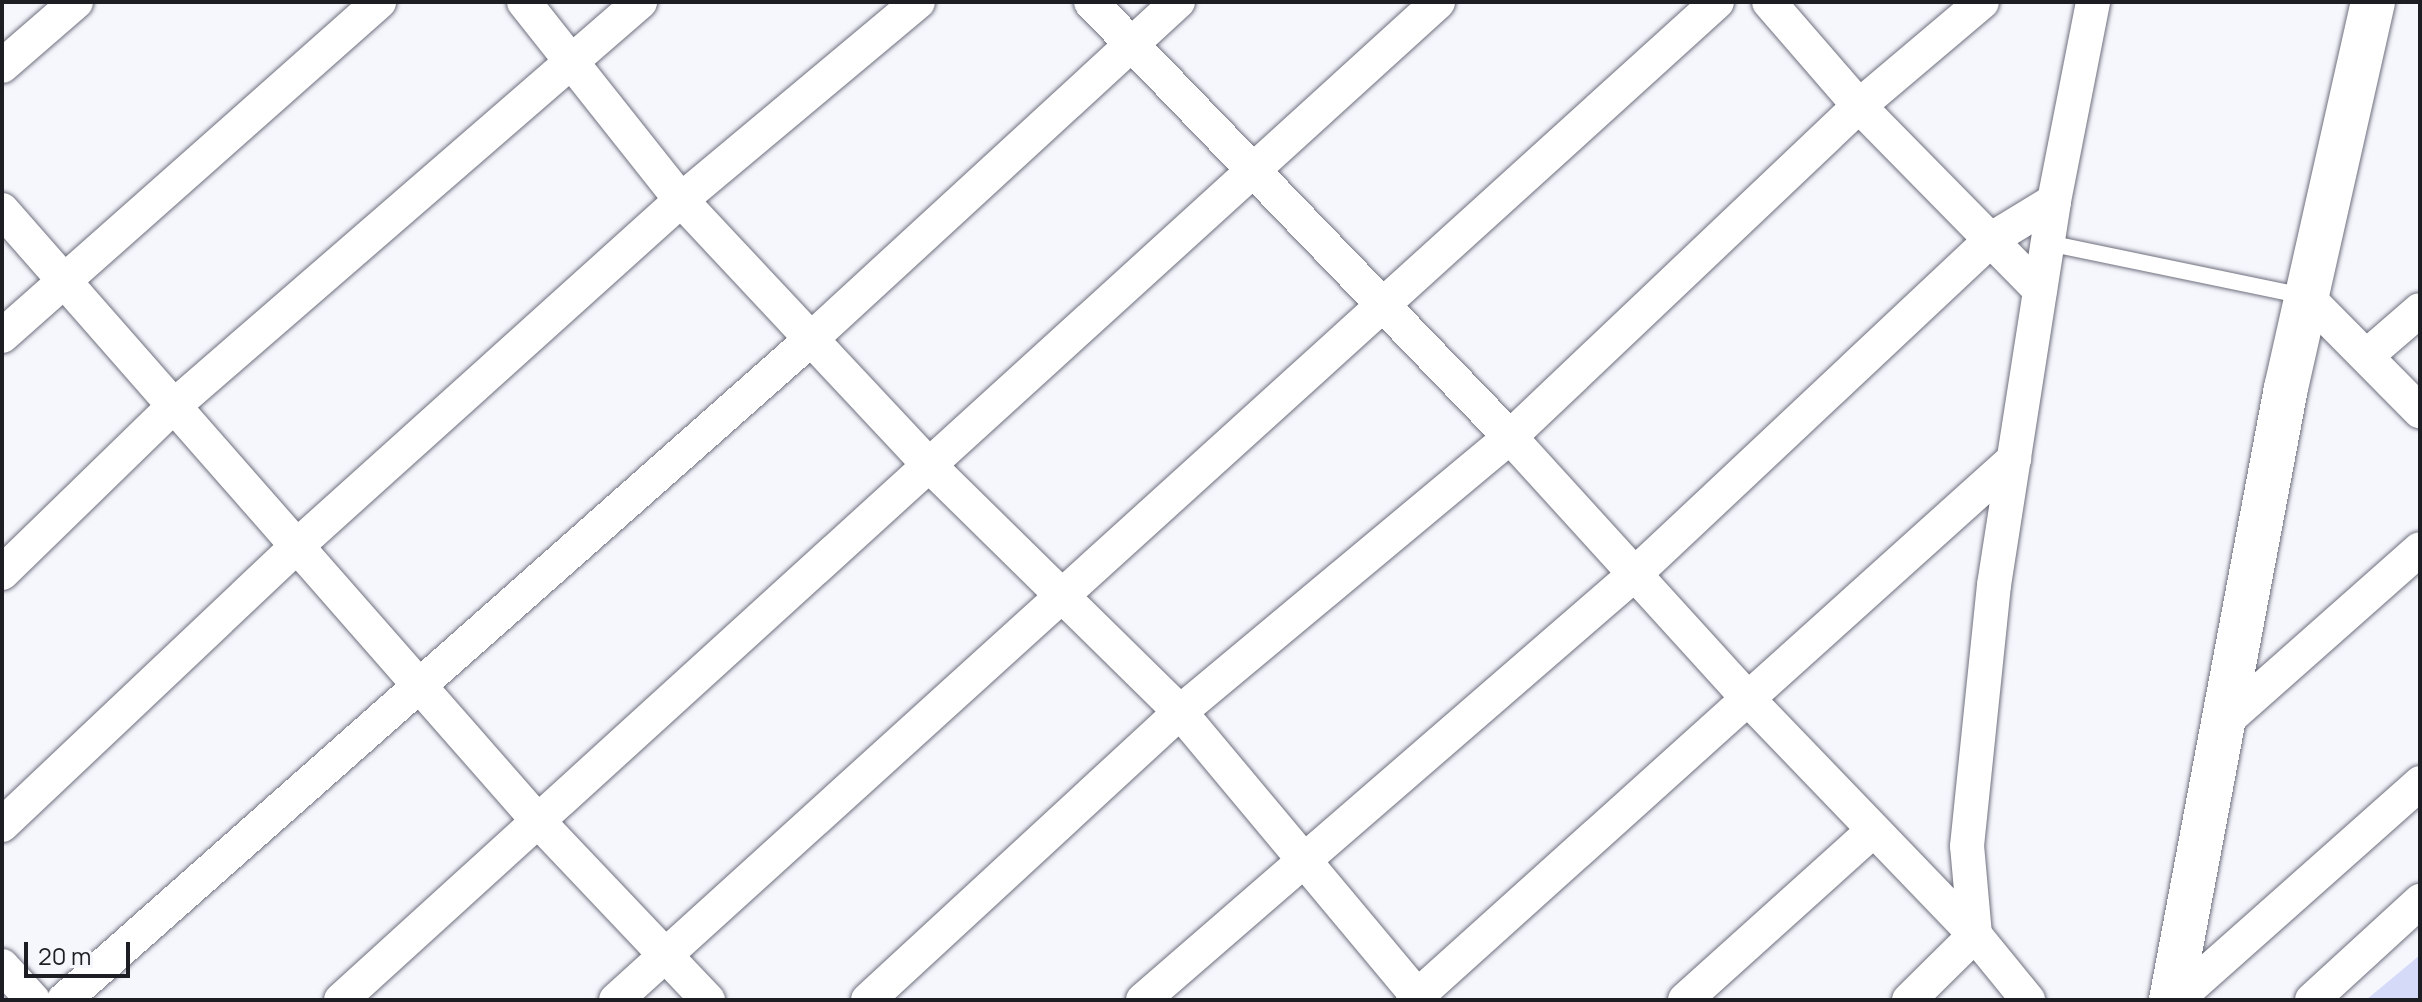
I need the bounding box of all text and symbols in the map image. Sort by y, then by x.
scale bar [28,926,134,976]
text: 20 m [38,939,91,972]

